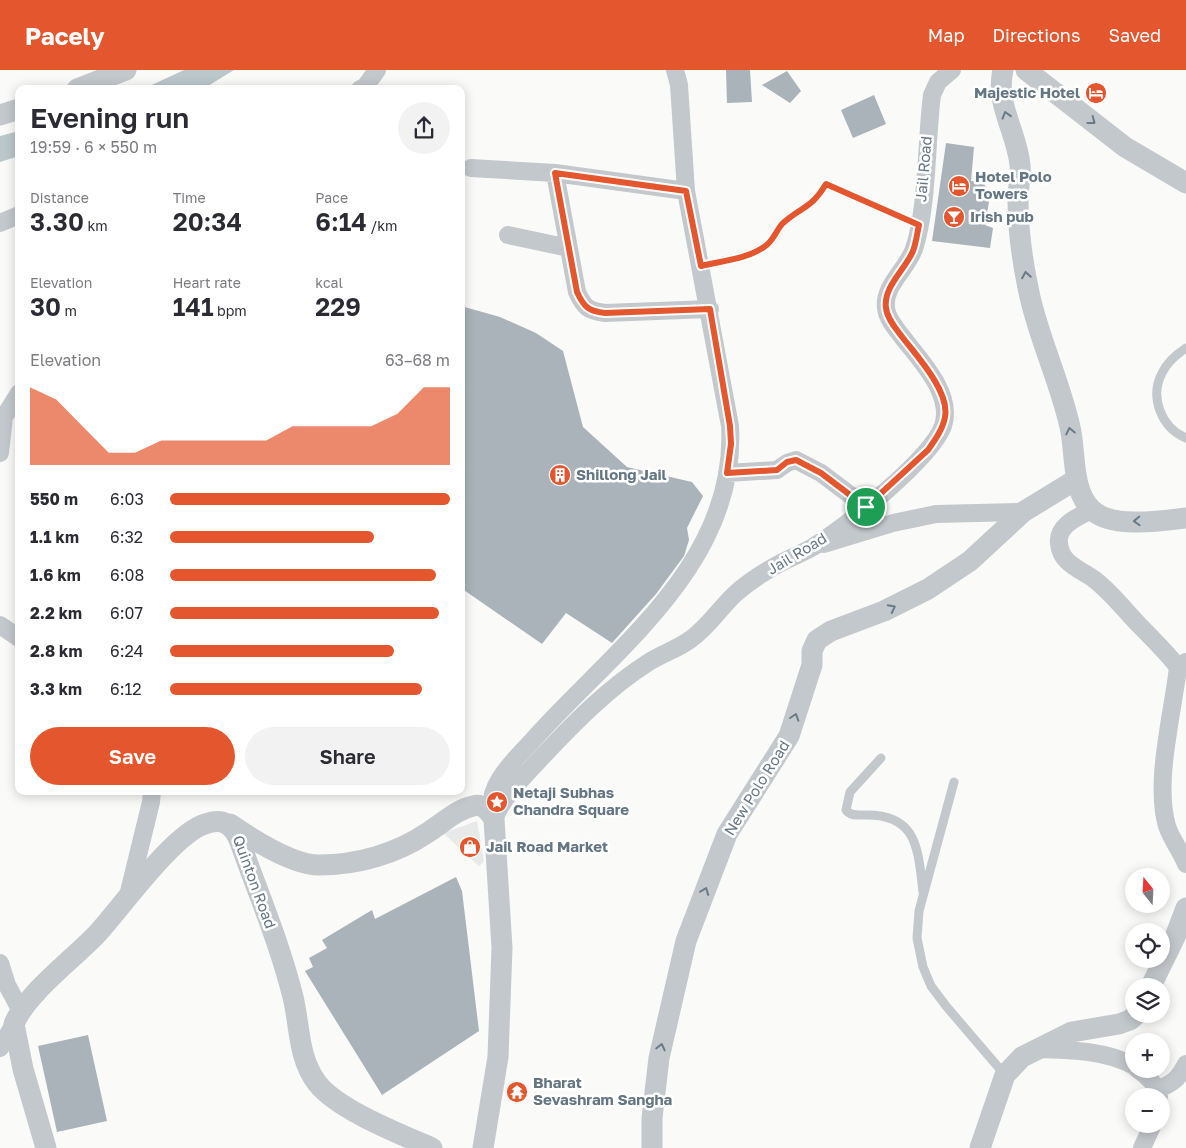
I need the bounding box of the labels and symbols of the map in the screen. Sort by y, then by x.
hotel icon: Majestic Hotel [1084,81,1108,105]
place label: Majestic Hotel [974,83,1080,101]
one-way arrow [1001,111,1011,119]
one-way arrow [1086,115,1096,124]
street label: Jail Road [911,135,935,203]
place label: Hotel Polo Towers [975,167,1052,202]
hotel icon: Hotel Polo Towers [947,174,971,198]
bar icon: Irish pub [942,205,966,229]
place label: Irish pub [970,207,1034,225]
one-way arrow [1021,270,1032,278]
one-way arrow [1066,426,1076,435]
building icon: Shillong Jail [548,463,572,487]
place label: Shillong Jail [576,465,667,483]
pin [845,486,887,528]
one-way arrow [1133,516,1141,526]
street label: Jail Road [764,528,829,578]
one-way arrow [886,604,895,614]
one-way arrow [789,713,799,721]
street label: New Polo Road [720,737,793,838]
place label: Netaji Subhas Chandra Square [513,783,629,818]
place icon: Netaji Subhas Chandra Square [485,790,509,814]
street label: Quinton Road [230,833,280,931]
shop icon: Jail Road Market [458,835,482,859]
place label: Jail Road Market [486,837,608,855]
north arrow [1125,868,1170,912]
one-way arrow [699,888,709,896]
one-way arrow [655,1043,666,1052]
place label: Bharat Sevashram Sangha [533,1073,673,1108]
temple icon: Bharat Sevashram Sangha [505,1080,529,1104]

